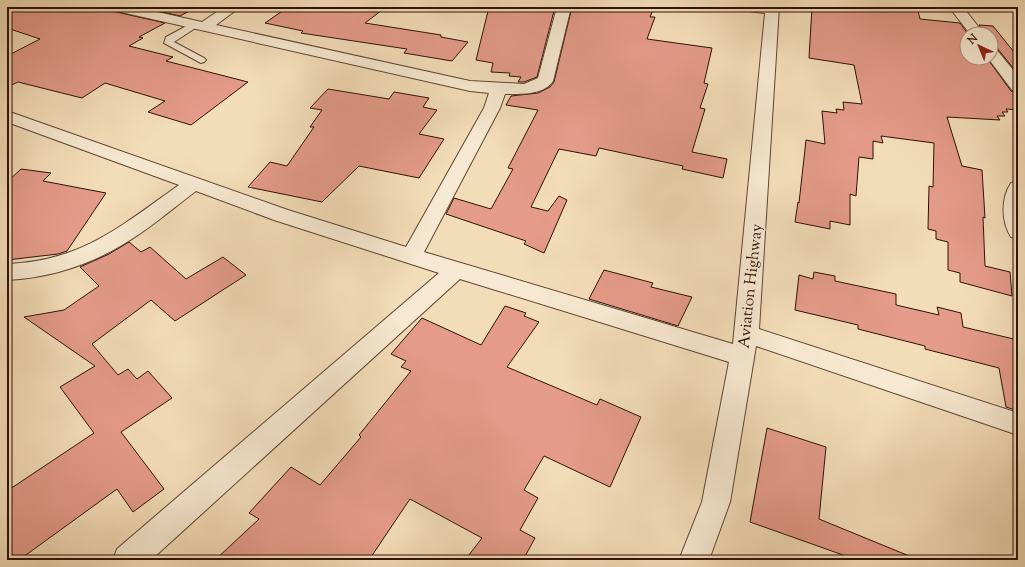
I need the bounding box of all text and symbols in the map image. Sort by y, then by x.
north arrow [959,26,999,66]
text: N [963,31,982,49]
street label: Aviation Highway [734,223,769,350]

